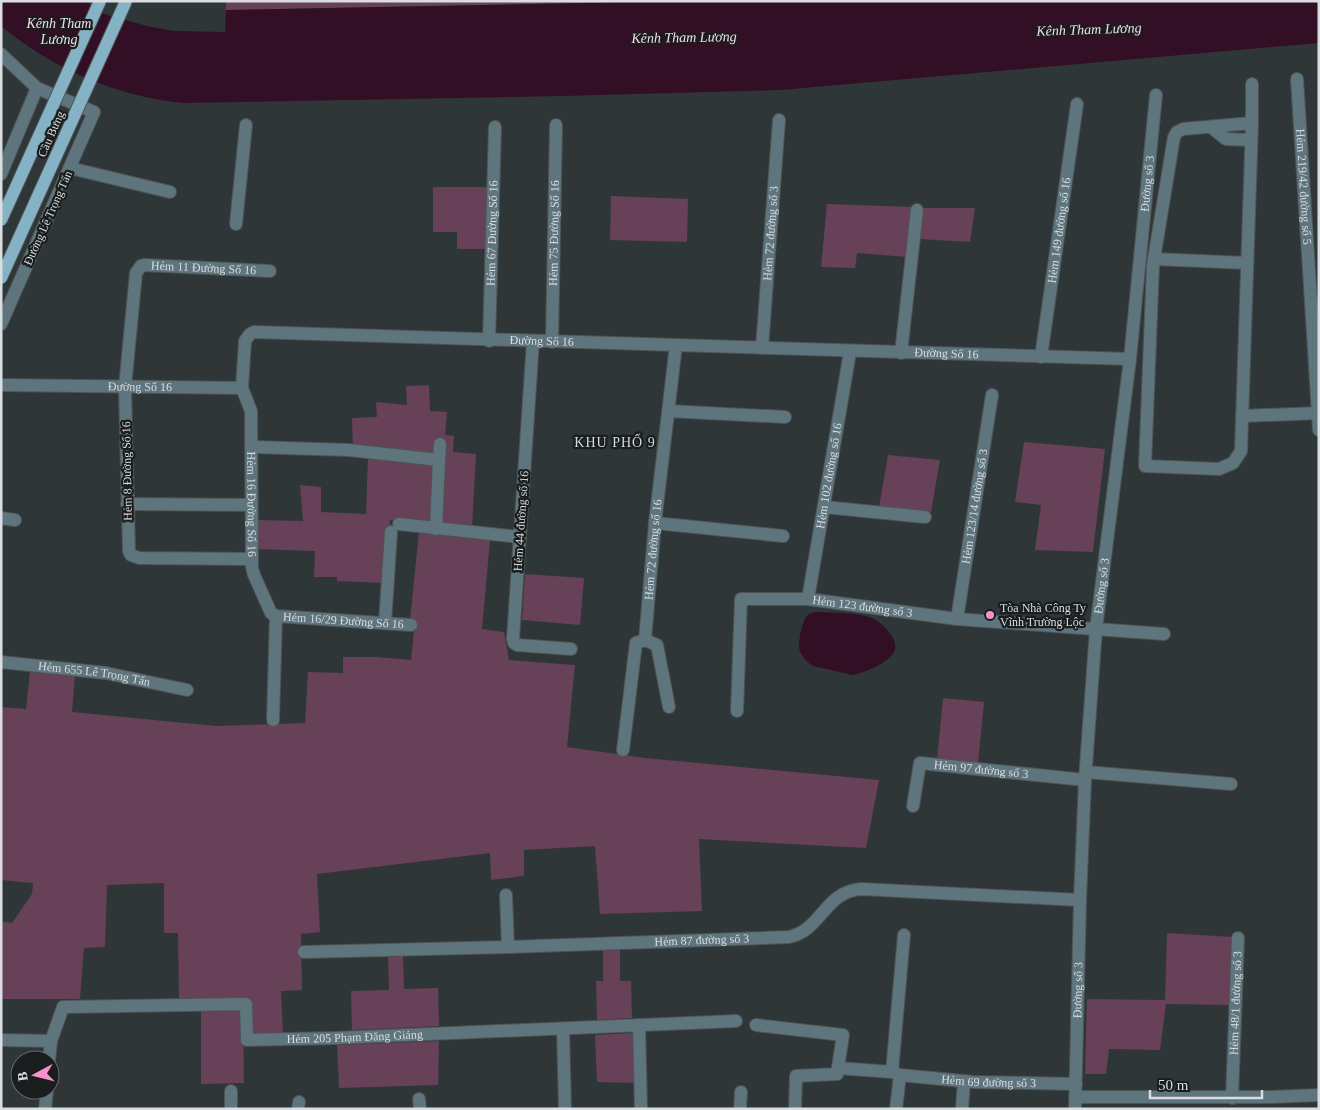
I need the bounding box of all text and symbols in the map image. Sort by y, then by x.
water label: Kênh Tham Lương [26,16,91,47]
water label: Kênh Tham Lương [1035,20,1142,39]
water label: Kênh Tham Lương [630,29,737,46]
street label: Cầu Bưng [35,109,67,159]
street label: Hẻm 219/42 đường số 5 [1293,128,1314,245]
street label: Đường số 3 [1138,155,1157,212]
street label: Đường Lê Trọng Tấn [21,168,75,268]
street label: Hẻm 149 đường số 16 [1045,176,1073,284]
street label: Hẻm 67 Đường Số 16 [484,180,501,286]
street label: Hẻm 75 Đường Số 16 [546,180,562,286]
street label: Hẻm 72 đường số 3 [760,185,781,281]
street label: Hẻm 11 Đường Số 16 [151,258,256,277]
street label: Đường Số 16 [509,333,574,349]
street label: Đường Số 16 [914,345,979,361]
street label: Đường Số 16 [108,379,172,394]
street label: Hẻm 8 Đường Số 16 [119,421,135,521]
street label: Hẻm 102 đường số 16 [813,422,845,530]
district label: KHU PHỐ 9 [574,433,656,450]
street label: Hẻm 123/14 đường số 3 [959,448,990,565]
street label: Hẻm 16 Đường Số 16 [244,451,259,557]
street label: Hẻm 44 đường số 16 [510,470,532,572]
street label: Hẻm 72 đường số 16 [641,499,665,600]
street label: Đường số 3 [1091,557,1112,615]
street label: Hẻm 123 đường số 3 [812,593,913,620]
place label: Tòa Nhà Công Ty Vĩnh Trường Lộc [1000,601,1086,629]
street label: Hẻm 16/29 Đường Số 16 [283,609,404,632]
marker: Tòa Nhà Công Ty Vĩnh Trường Lộc [984,609,996,621]
street label: Hẻm 655 Lê Trọng Tấn [37,659,152,689]
street label: Hẻm 97 đường số 3 [933,757,1029,781]
street label: Hẻm 87 đường số 3 [654,931,749,949]
street label: Hẻm 48/1 đường số 3 [1227,951,1245,1055]
street label: Đường số 3 [1070,962,1086,1018]
street label: Hẻm 205 Phạm Đăng Giảng [287,1027,423,1046]
north arrow [10,1050,60,1100]
scale bar [1150,1068,1262,1100]
text: B [15,1071,31,1082]
street label: Hẻm 69 đường số 3 [941,1072,1036,1090]
text: 50 m [1158,1077,1189,1093]

